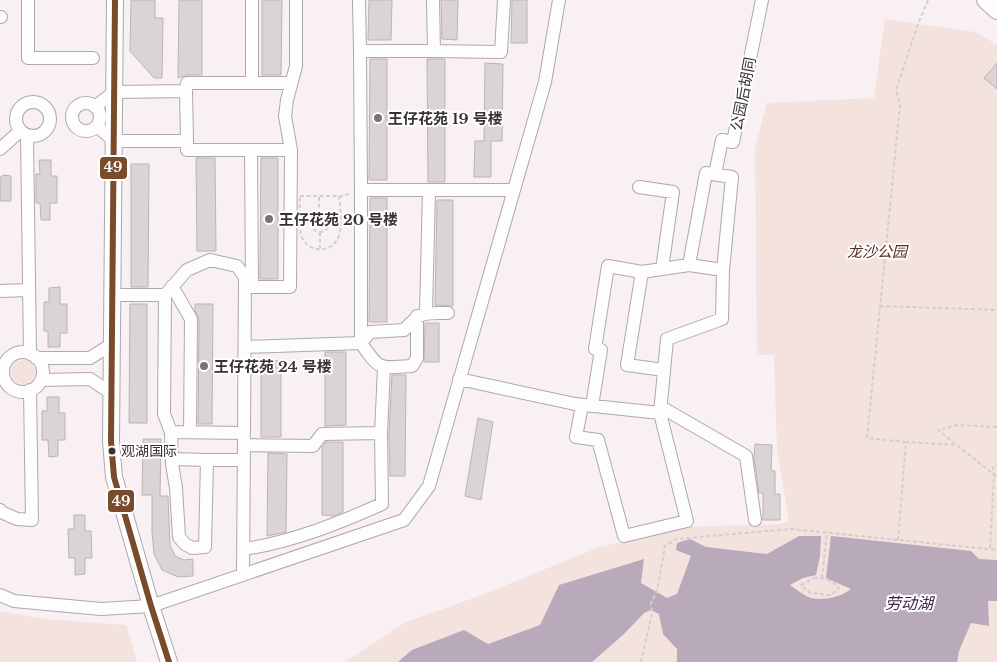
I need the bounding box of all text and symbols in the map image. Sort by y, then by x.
street label: 公园后胡同 [727,55,759,133]
place label: 王仔花苑 19 号楼 [388,109,503,128]
marker: 王仔花苑 19 号楼 [372,112,384,124]
line badge: 49 [99,156,128,180]
text: 49 [104,158,122,176]
place label: 王仔花苑 20 号楼 [279,210,398,229]
marker: 王仔花苑 20 号楼 [263,213,275,225]
park label: 龙沙公园 [847,242,909,261]
place label: 王仔花苑 24 号楼 [214,357,332,376]
marker: 王仔花苑 24 号楼 [198,360,210,372]
place label: 观湖国际 [121,442,177,460]
marker: 观湖国际 [107,446,117,456]
line badge: 49 [107,489,135,513]
text: 49 [112,492,130,510]
water label: 劳动湖 [885,593,936,613]

